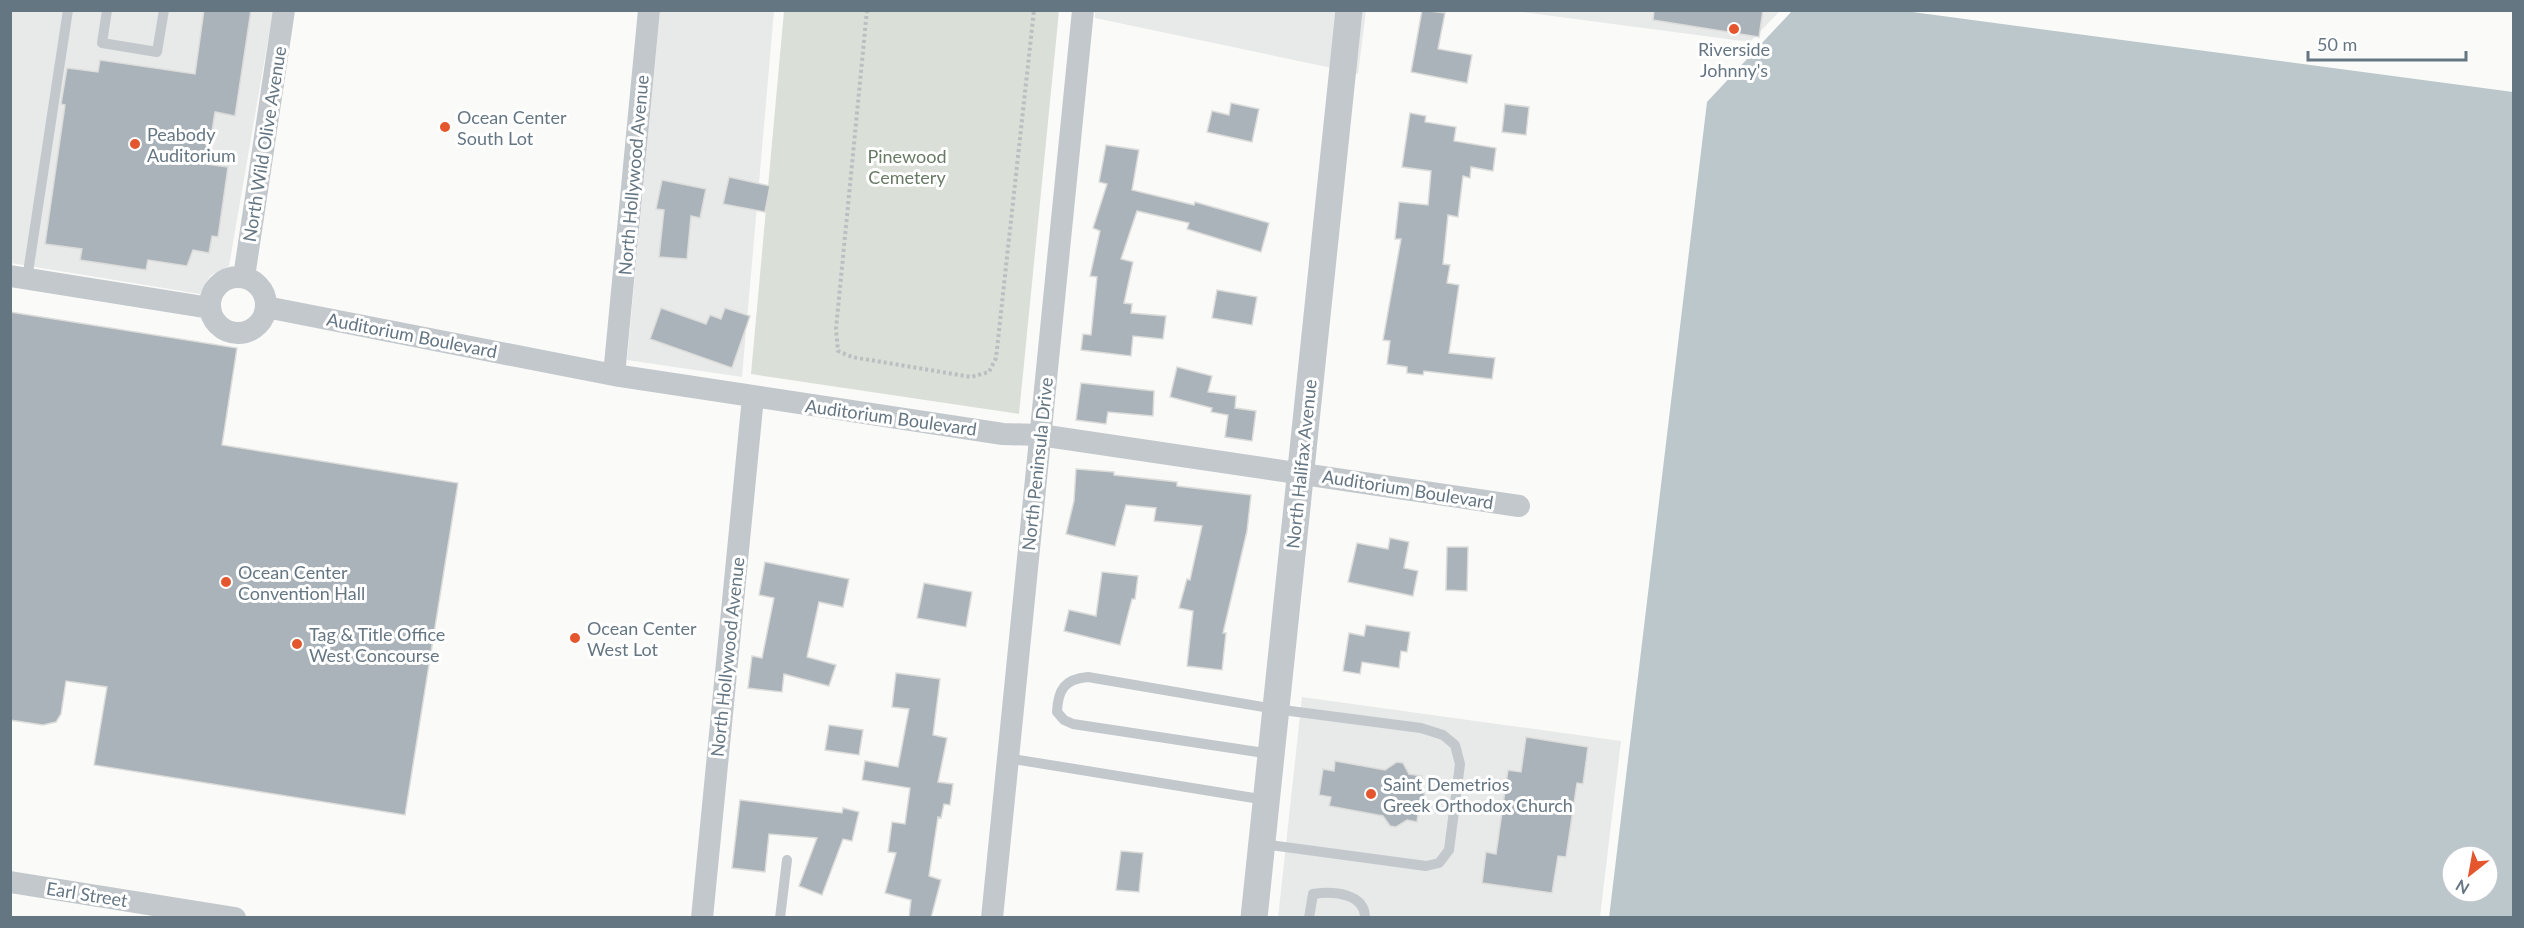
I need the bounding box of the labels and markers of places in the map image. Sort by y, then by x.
marker: Riverside Johnny's [1727,22,1741,36]
place label: Riverside Johnny's [1698,38,1770,81]
place label: Ocean Center South Lot [457,106,567,149]
marker: Ocean Center South Lot [438,120,452,134]
place label: Peabody Auditorium [147,123,236,166]
marker: Peabody Auditorium [128,137,142,151]
place label: Ocean Center Convention Hall [238,561,365,604]
marker: Ocean Center Convention Hall [219,575,233,589]
place label: Ocean Center West Lot [587,617,697,660]
place label: Tag & Title Office West Concourse [309,623,445,666]
marker: Ocean Center West Lot [568,631,582,645]
marker: Tag & Title Office West Concourse [290,637,304,651]
place label: Saint Demetrios Greek Orthodox Church [1383,773,1573,816]
marker: Saint Demetrios Greek Orthodox Church [1364,787,1378,801]

